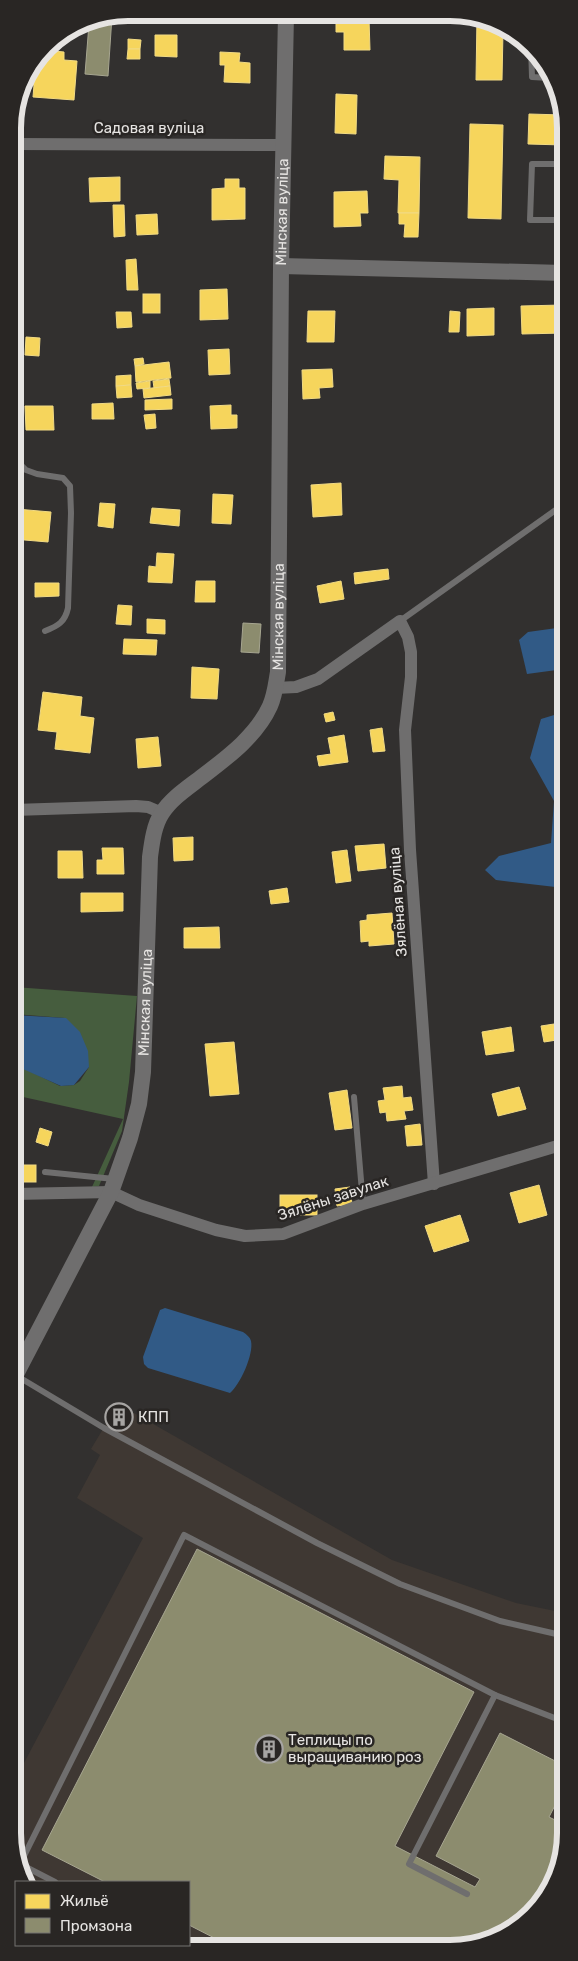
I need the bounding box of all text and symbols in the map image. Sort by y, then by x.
street label: Садовая вуліца [94,119,204,137]
street label: Мінская вуліца [272,158,292,266]
street label: Мінская вуліца [269,563,288,671]
street label: Зялёная вуліца [385,847,411,957]
street label: Мінская вуліца [135,949,156,1056]
street label: Зялёны завулак [275,1172,391,1224]
building icon: КПП [104,1402,134,1432]
place label: КПП [138,1408,169,1426]
place label: Теплицы по выращиванию роз [288,1731,422,1766]
building icon: Теплицы по выращиванию роз [254,1734,284,1764]
legend [15,1881,190,1946]
text: Жильё [60,1892,109,1910]
text: Промзона [60,1917,132,1935]

